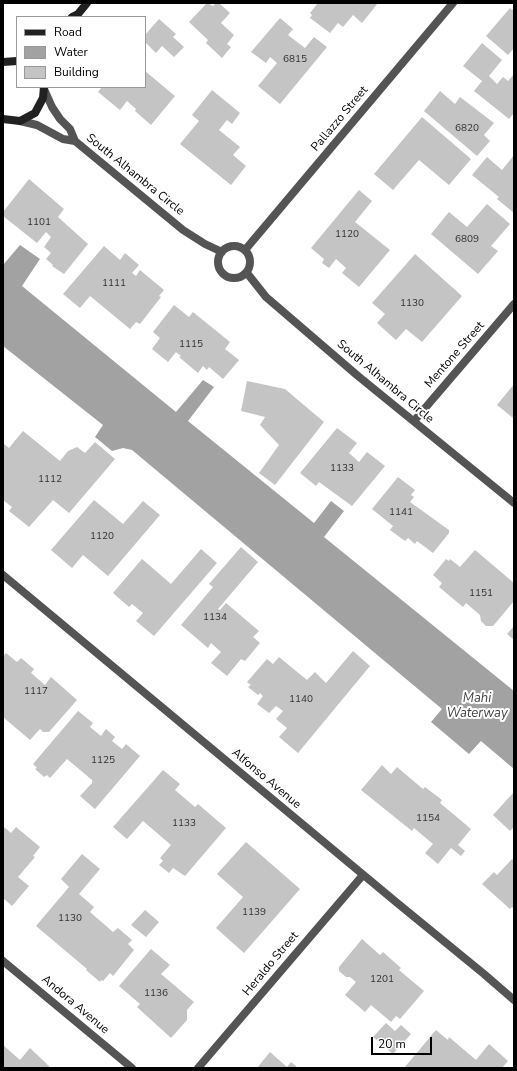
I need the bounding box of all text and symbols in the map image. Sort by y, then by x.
legend [16,16,146,88]
text: Road [54,24,82,40]
text: Water [54,44,88,60]
house number: 6815 [283,54,307,66]
text: Building [54,64,99,80]
street label: Pallazzo Street [309,83,371,155]
house number: 6820 [455,123,479,135]
street label: South Alhambra Circle [83,131,187,219]
house number: 1101 [27,217,51,229]
house number: 1120 [335,229,359,241]
house number: 6809 [455,234,479,246]
house number: 1111 [102,278,126,290]
house number: 1130 [400,298,424,310]
street label: Mentone Street [422,319,488,391]
street label: South Alhambra Circle [334,337,436,427]
house number: 1115 [179,339,203,351]
house number: 1133 [330,463,354,475]
house number: 1112 [38,474,62,486]
house number: 1141 [389,507,413,519]
house number: 1120 [90,531,114,543]
house number: 1151 [469,588,493,600]
house number: 1134 [203,612,227,624]
house number: 1117 [24,686,48,698]
water label: Mahi Waterway [446,691,508,722]
house number: 1140 [289,694,313,706]
street label: Alfonso Avenue [228,746,304,812]
house number: 1125 [91,755,115,767]
house number: 1154 [416,813,440,825]
house number: 1133 [172,818,196,830]
house number: 1139 [242,907,266,919]
house number: 1130 [58,913,82,925]
street label: Heraldo Street [240,929,302,999]
street label: Andora Avenue [38,973,112,1037]
house number: 1201 [370,974,394,986]
house number: 1136 [144,988,168,1000]
scale bar [373,1029,434,1055]
text: 20 m [378,1036,406,1052]

